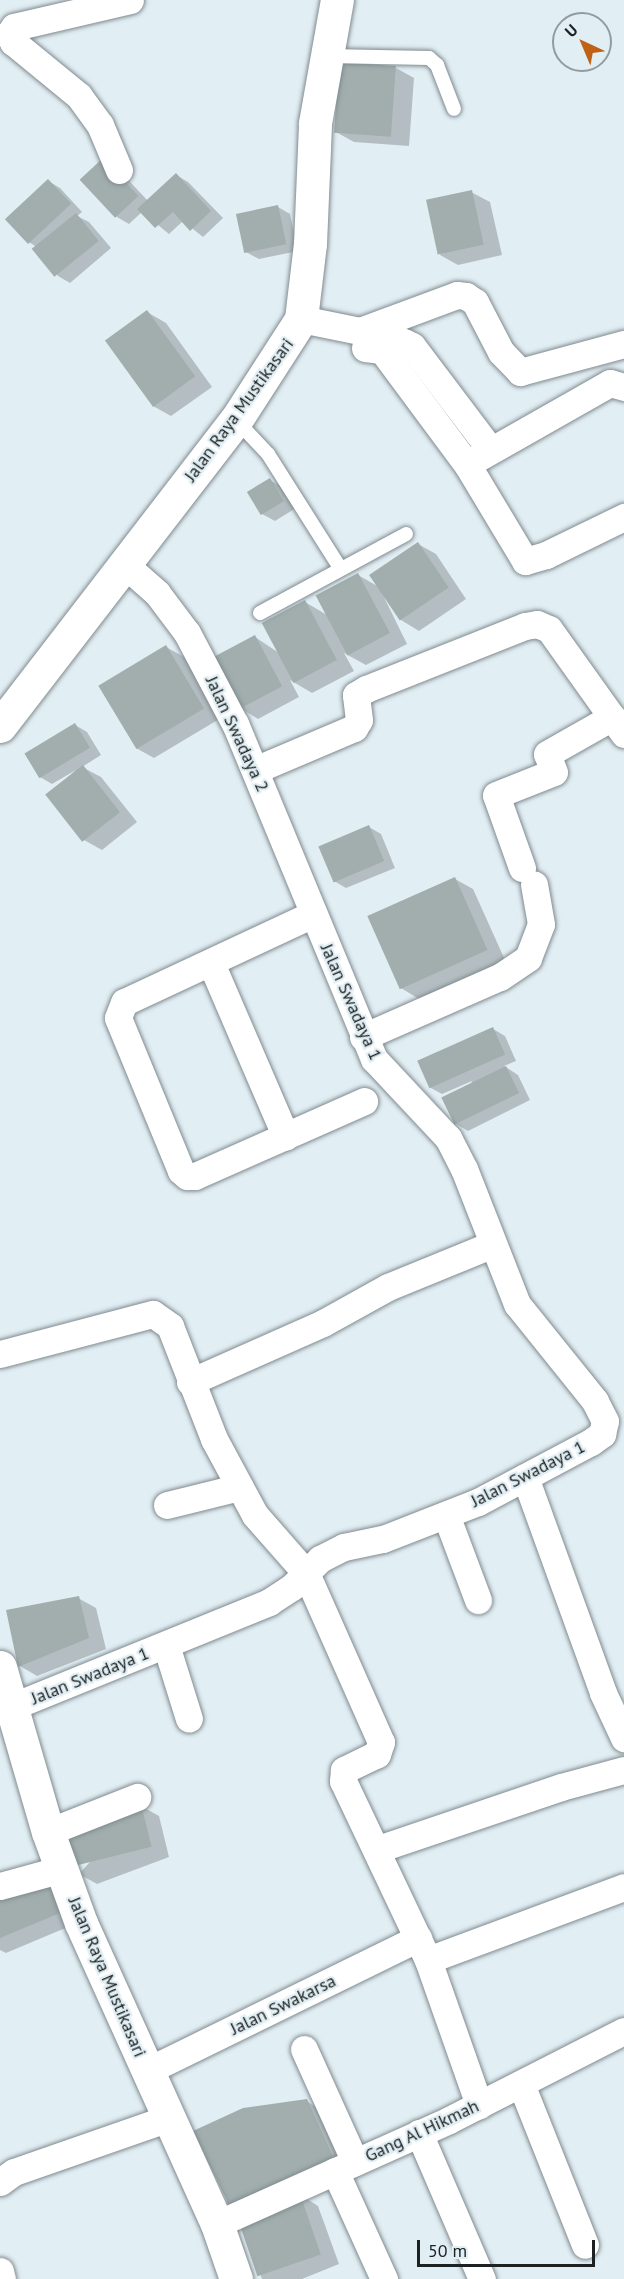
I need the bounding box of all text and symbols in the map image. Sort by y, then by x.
north arrow [552,12,612,72]
text: U [560,20,581,41]
street label: Jalan Raya Mustikasari [180,334,298,486]
street label: Jalan Swadaya 2 [201,673,273,795]
street label: Jalan Swadaya 1 [316,940,386,1064]
street label: Jalan Swadaya 1 [467,1436,589,1512]
street label: Jalan Swadaya 1 [28,1643,152,1709]
street label: Jalan Raya Mustikasari [63,1894,151,2060]
street label: Jalan Swakarsa [227,1970,339,2040]
street label: Gang Al Hikmah [361,2095,483,2167]
scale bar [420,2228,598,2266]
text: 50 m [428,2239,467,2262]

